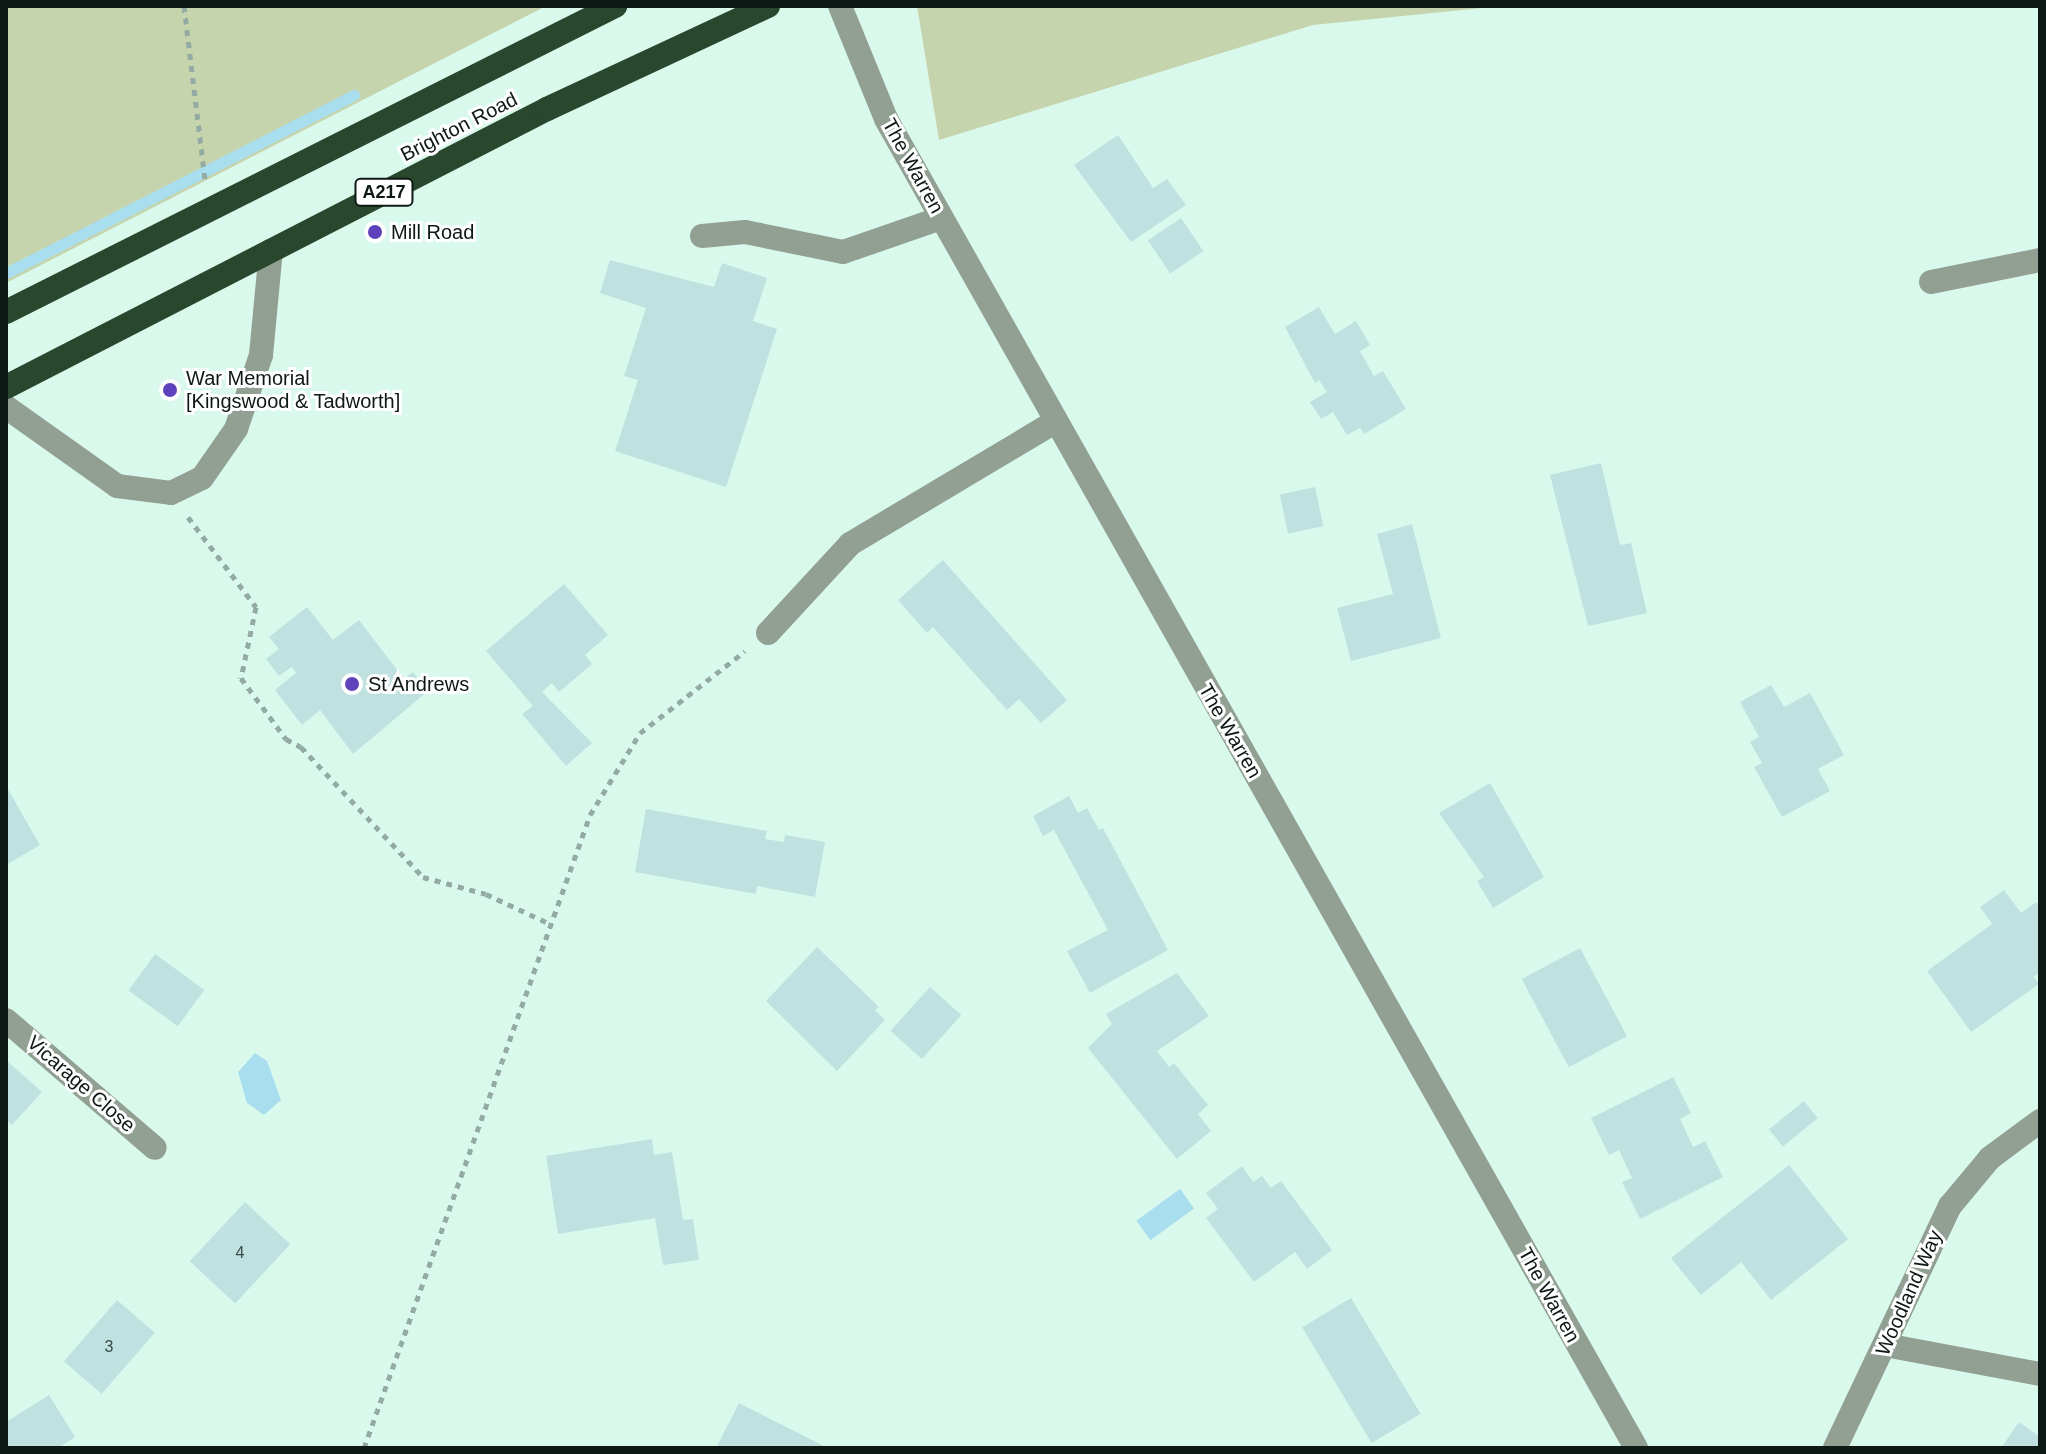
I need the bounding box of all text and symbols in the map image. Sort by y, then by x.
street label: Brighton Road [397,87,521,167]
street label: The Warren [877,114,949,218]
road number: A217 [354,178,414,206]
place label: Mill Road [391,220,474,244]
marker: Mill Road [366,223,384,241]
place label: War Memorial [Kingswood & Tadworth] [186,366,401,413]
marker: War Memorial [Kingswood & Tadworth] [161,381,179,399]
place label: St Andrews [368,672,470,696]
marker: St Andrews [343,675,361,693]
street label: The Warren [1193,680,1267,782]
street label: Vicarage Close [22,1031,140,1137]
street label: Woodland Way [1871,1227,1947,1359]
house number: 4 [236,1243,244,1263]
street label: The Warren [1513,1243,1585,1347]
house number: 3 [105,1337,113,1357]

